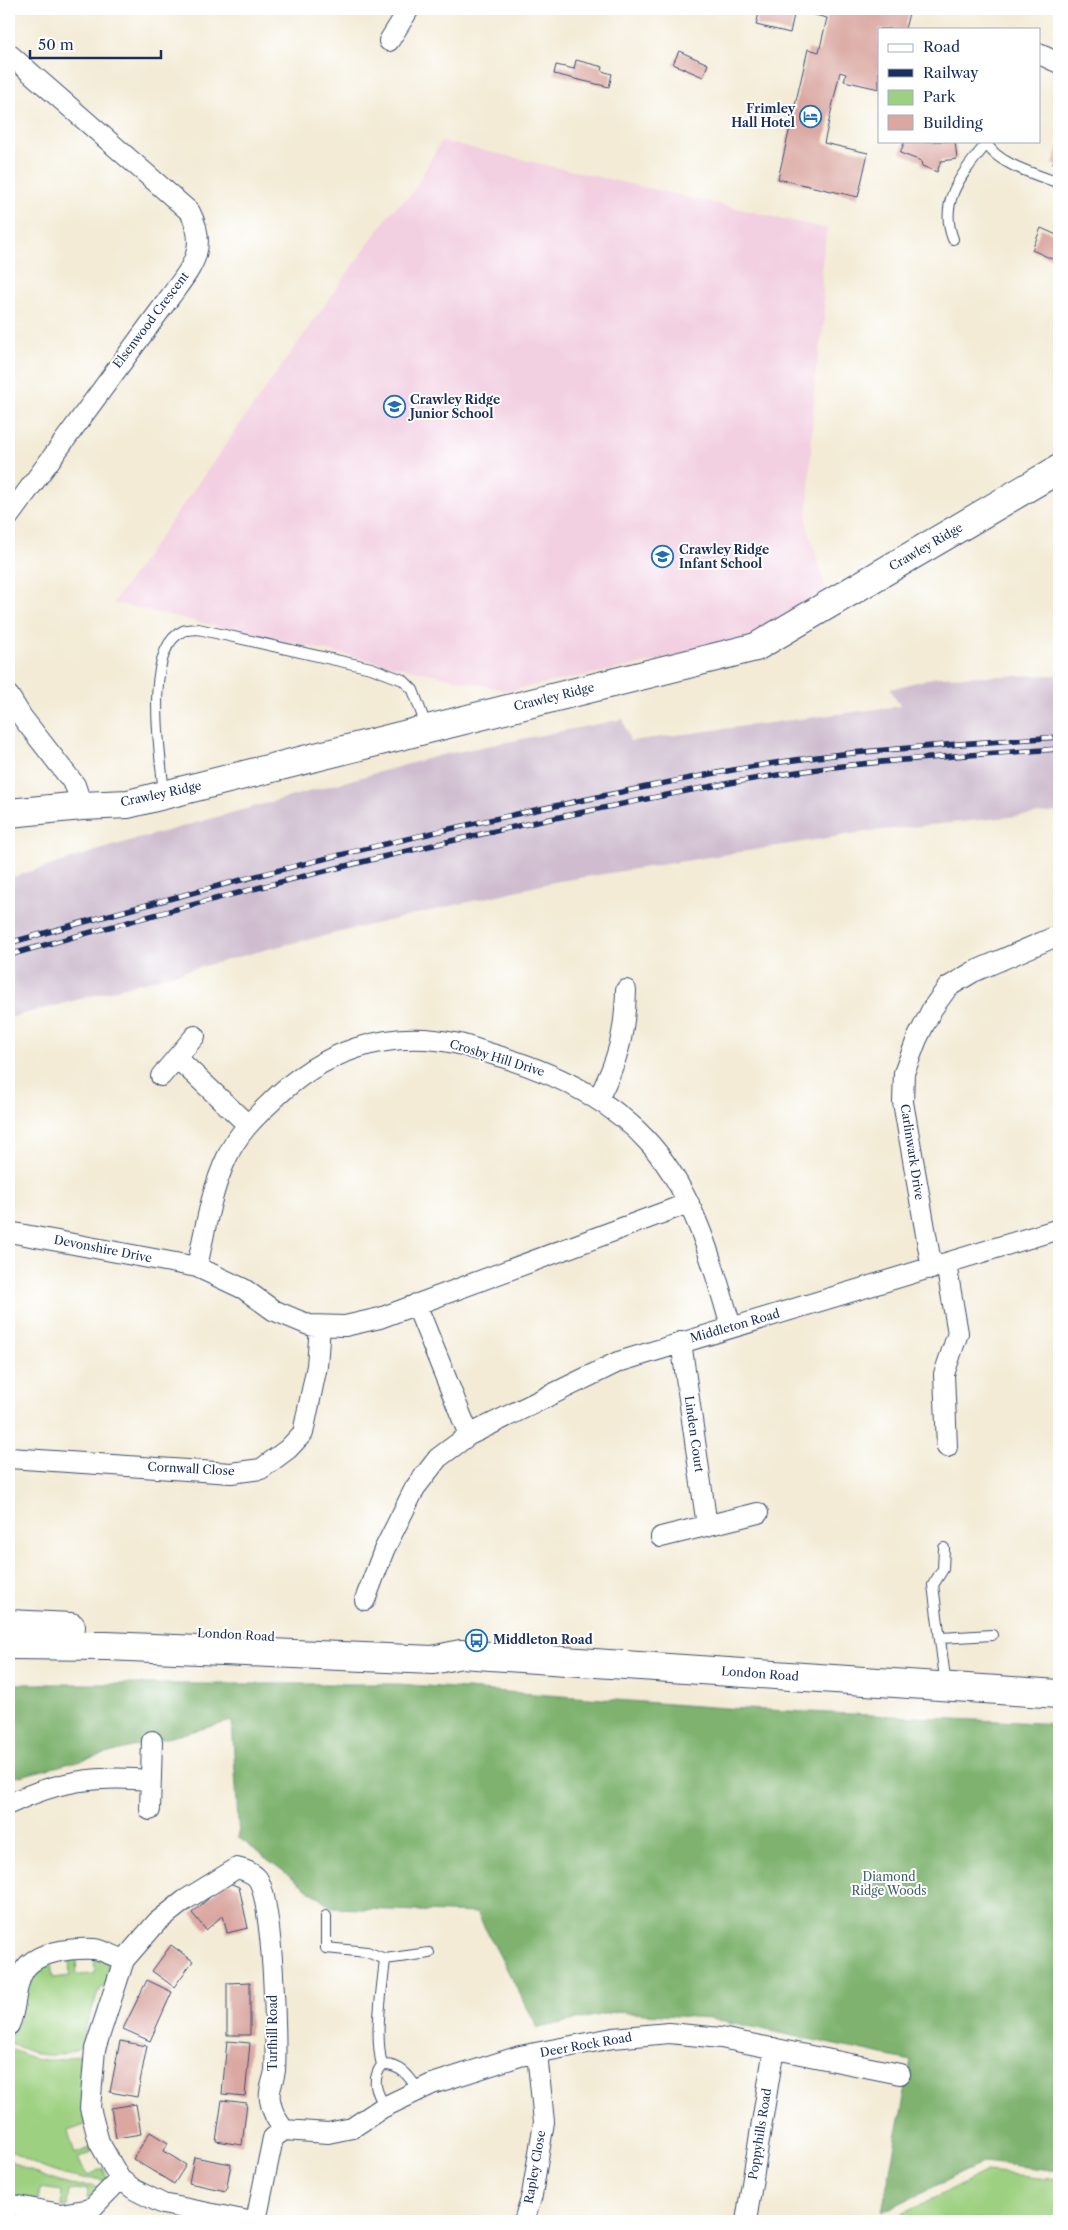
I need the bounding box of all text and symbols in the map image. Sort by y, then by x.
scale bar [30,28,161,60]
legend [878,28,1040,142]
text: 50 m [38,35,74,54]
text: Road [923,37,960,56]
text: Railway [923,63,979,82]
text: Park [923,87,957,106]
place label: Frimley Hall Hotel [731,101,796,130]
hotel icon: Frimley Hall Hotel [799,104,823,128]
text: Building [923,113,983,132]
street label: Elsenwood Crescent [109,268,192,371]
place label: Crawley Ridge Junior School [408,392,500,421]
school or university icon: Crawley Ridge Junior School [382,395,406,419]
street label: Crawley Ridge [886,519,965,574]
place label: Crawley Ridge Infant School [679,542,769,571]
school or university icon: Crawley Ridge Infant School [651,545,675,569]
street label: Crawley Ridge [512,679,596,714]
street label: Crawley Ridge [119,778,203,809]
street label: Crosby Hill Drive [448,1036,547,1079]
street label: Carlinwark Drive [897,1103,928,1201]
street label: Devonshire Drive [53,1232,154,1265]
street label: Middleton Road [688,1305,782,1345]
street label: Linden Court [682,1395,707,1474]
street label: Cornwall Close [147,1459,235,1478]
street label: London Road [197,1625,276,1644]
bus stop icon: Middleton Road [465,1628,489,1652]
place label: Middleton Road [493,1632,593,1647]
street label: London Road [721,1663,800,1684]
park label: Diamond Ridge Woods [852,1869,926,1898]
street label: Turfhill Road [265,1994,280,2071]
street label: Deer Rock Road [539,2029,634,2060]
street label: Poppyhills Road [745,2086,774,2181]
street label: Rapley Close [521,2129,548,2205]

